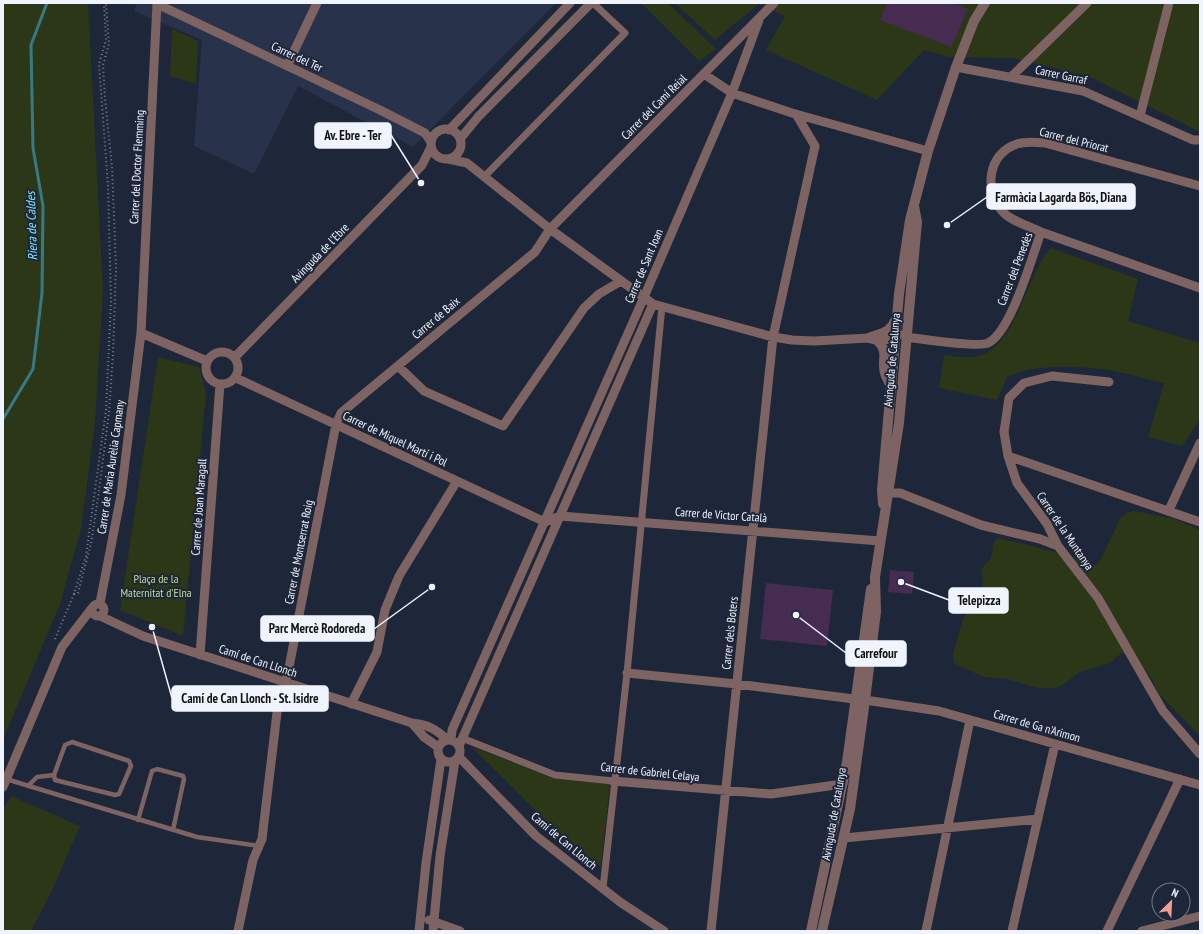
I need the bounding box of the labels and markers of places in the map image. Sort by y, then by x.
callout: Av. Ebre - Ter [315,123,391,148]
callout: Farmàcia Lagarda Bös, Diana [987,184,1135,209]
callout: Telepizza [949,588,1008,613]
callout: Parc Mercè Rodoreda [261,616,374,641]
callout: Carrefour [846,641,906,666]
callout: Camí de Can Llonch - St. Isidre [172,686,328,711]

